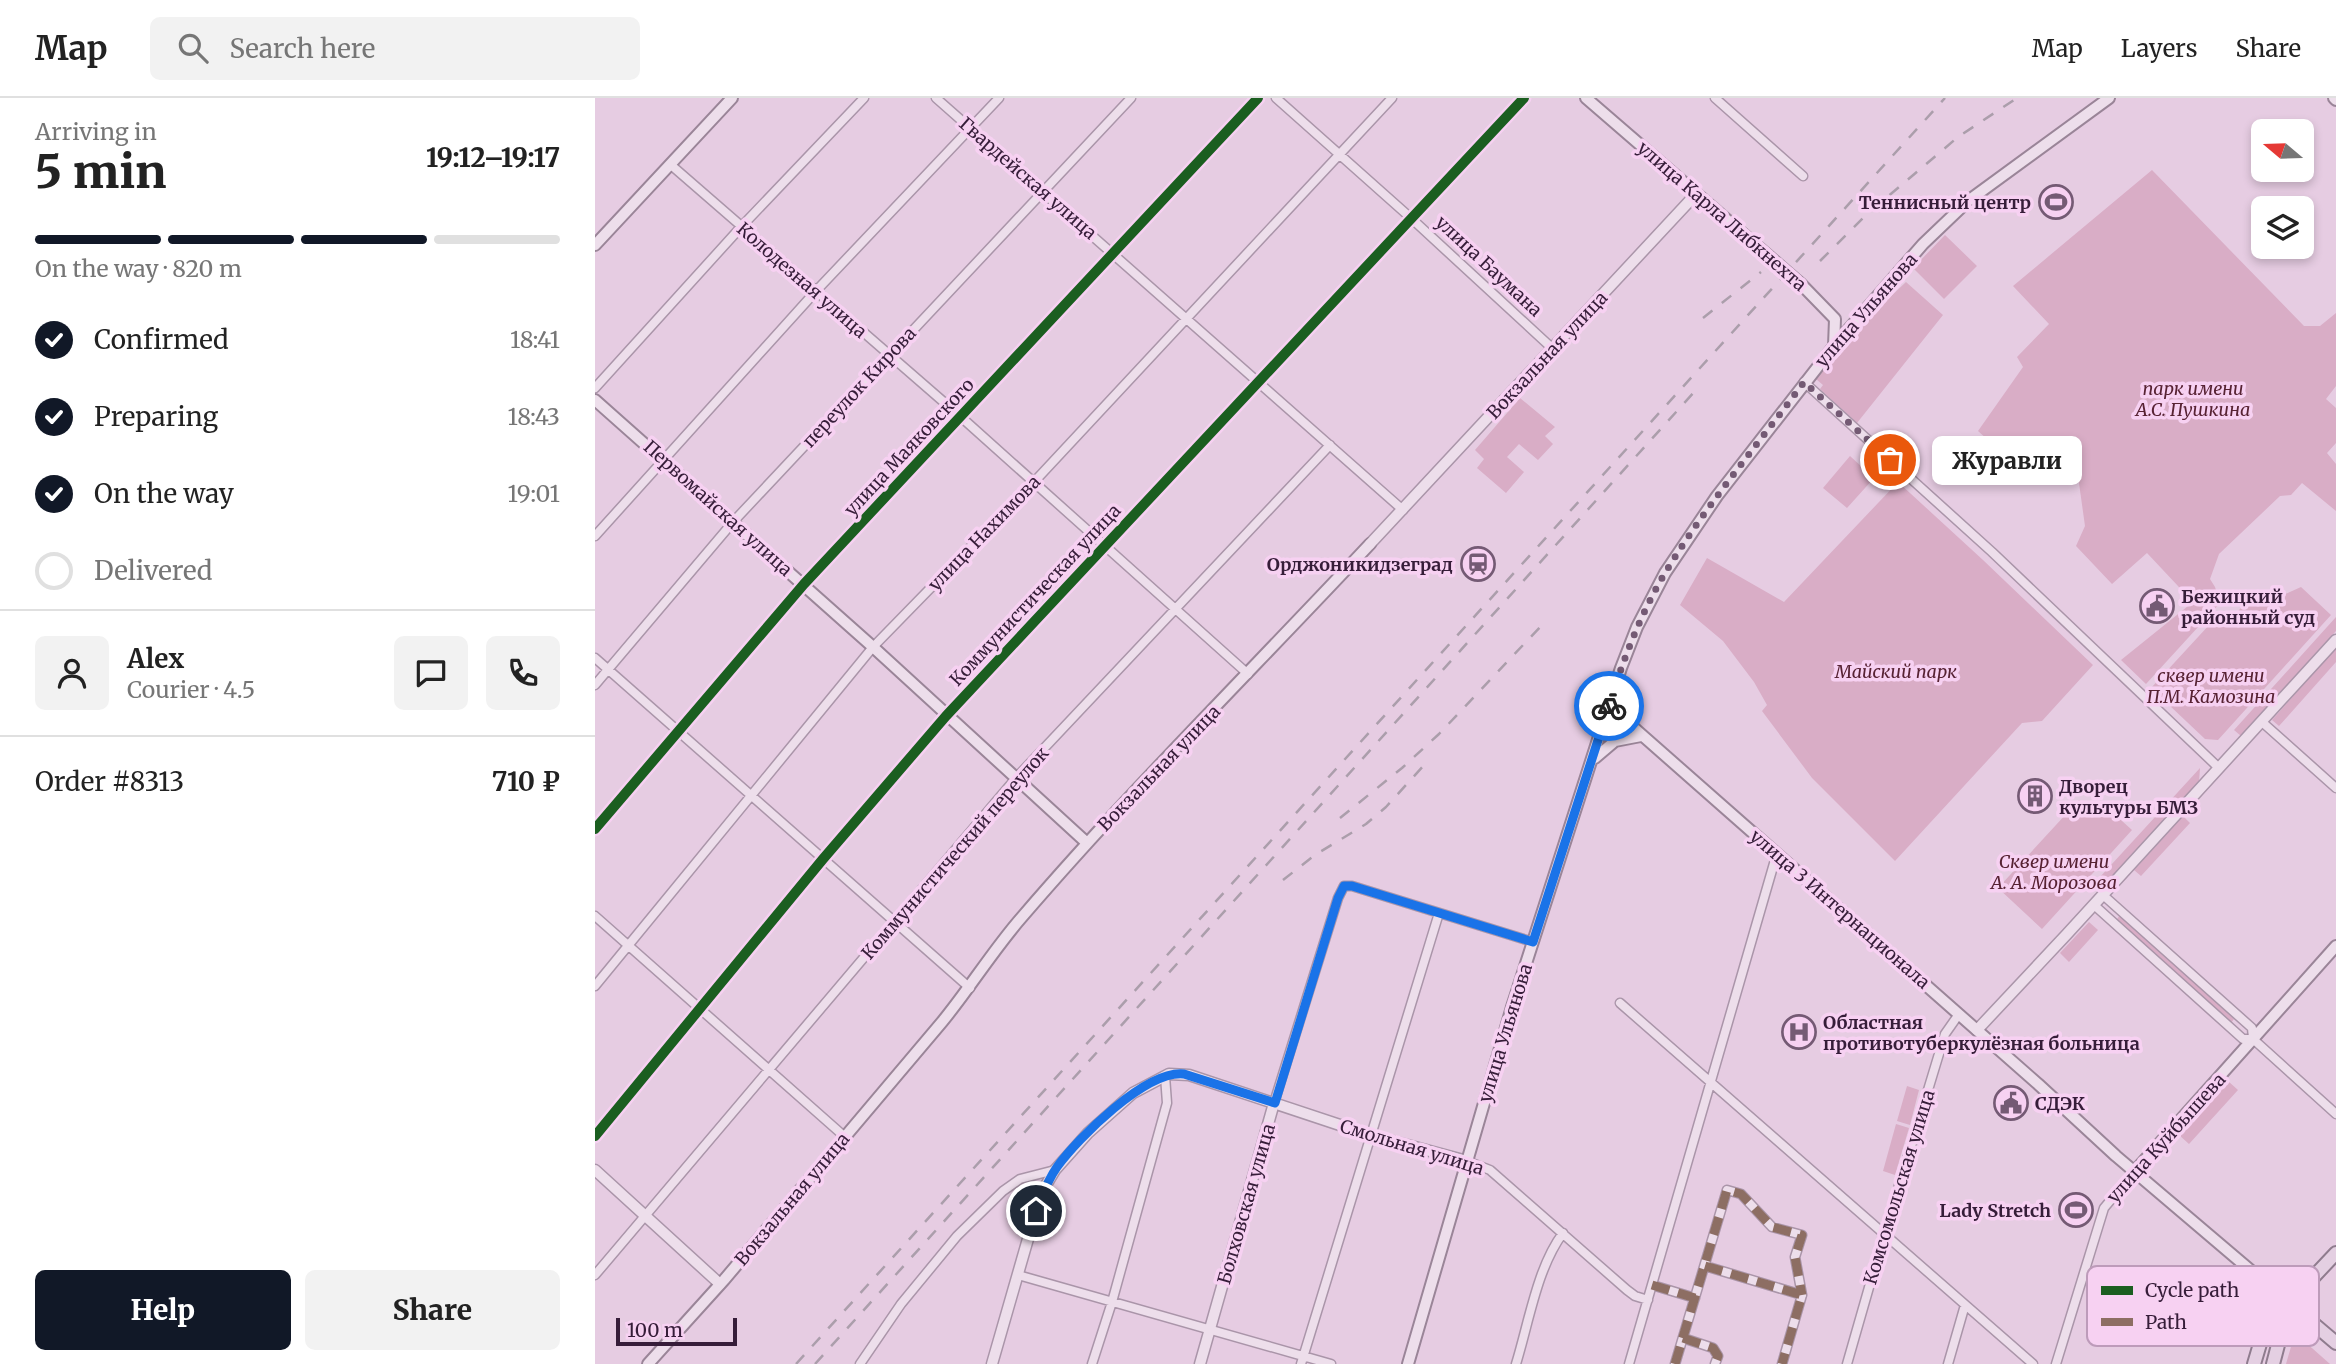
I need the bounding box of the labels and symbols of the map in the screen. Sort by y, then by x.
street label: Гвардейская улица [954,112,1102,244]
north arrow [2251,119,2313,182]
street label: улица Карла Либкнехта [1633,136,1812,296]
sports icon: Теннисный центр [2037,183,2075,221]
place label: Теннисный центр [1859,191,2031,214]
street label: улица Баумана [1431,211,1547,322]
street label: Колодезная улица [732,217,872,343]
street label: улица Ульянова [1810,248,1922,372]
street label: Вокзальная улица [1482,286,1612,424]
street label: переулок Кирова [797,322,921,452]
street label: улица Маяковского [839,373,979,521]
park label: парк имени А.С. Пушкина [2134,377,2250,421]
pin [1860,430,1920,490]
street label: Первомайская улица [639,435,797,581]
callout: Журавли [1932,436,2083,484]
street label: улица Нахимова [923,470,1045,596]
street label: Коммунистическая улица [945,499,1126,691]
station icon: Орджоникидзеград [1459,545,1497,583]
place label: Орджоникидзеград [1267,553,1453,576]
place label: Бежицкий районный суд [2181,585,2315,629]
public building icon: Бежицкий районный суд [2138,587,2176,625]
park label: Майский парк [1834,660,1957,683]
park label: сквер имени П.М. Камозина [2147,664,2275,708]
courier [1574,671,1644,741]
street label: Вокзальная улица [1093,700,1225,836]
street label: Коммунистический переулок [856,742,1054,964]
place label: Дворец культуры БМЗ [2059,775,2198,819]
building icon: Дворец культуры БМЗ [2016,777,2054,815]
street label: улица 3 Интернационала [1745,824,1935,994]
park label: Сквер имени А. А. Морозова [1989,850,2117,894]
street label: улица Ульянова [1473,960,1537,1105]
place label: Областная противотуберкулёзная больница [1823,1011,2140,1055]
hospital icon: Областная противотуберкулёзная больница [1780,1013,1818,1051]
street label: улица Куйбышева [2102,1068,2231,1208]
public building icon: СДЭК [1992,1084,2030,1122]
street label: Комсомольская улица [1858,1087,1940,1287]
place label: СДЭК [2035,1092,2085,1115]
street label: Смольная улица [1337,1114,1487,1180]
street label: Болховская улица [1212,1121,1280,1287]
street label: Вокзальная улица [730,1128,855,1270]
pin [1006,1181,1066,1241]
sports icon: Lady Stretch [2057,1191,2095,1229]
place label: Lady Stretch [1939,1199,2051,1222]
legend [2087,1266,2319,1346]
text: Cycle path [2145,1278,2240,1302]
text: Path [2145,1310,2187,1334]
scale bar [616,1315,737,1347]

